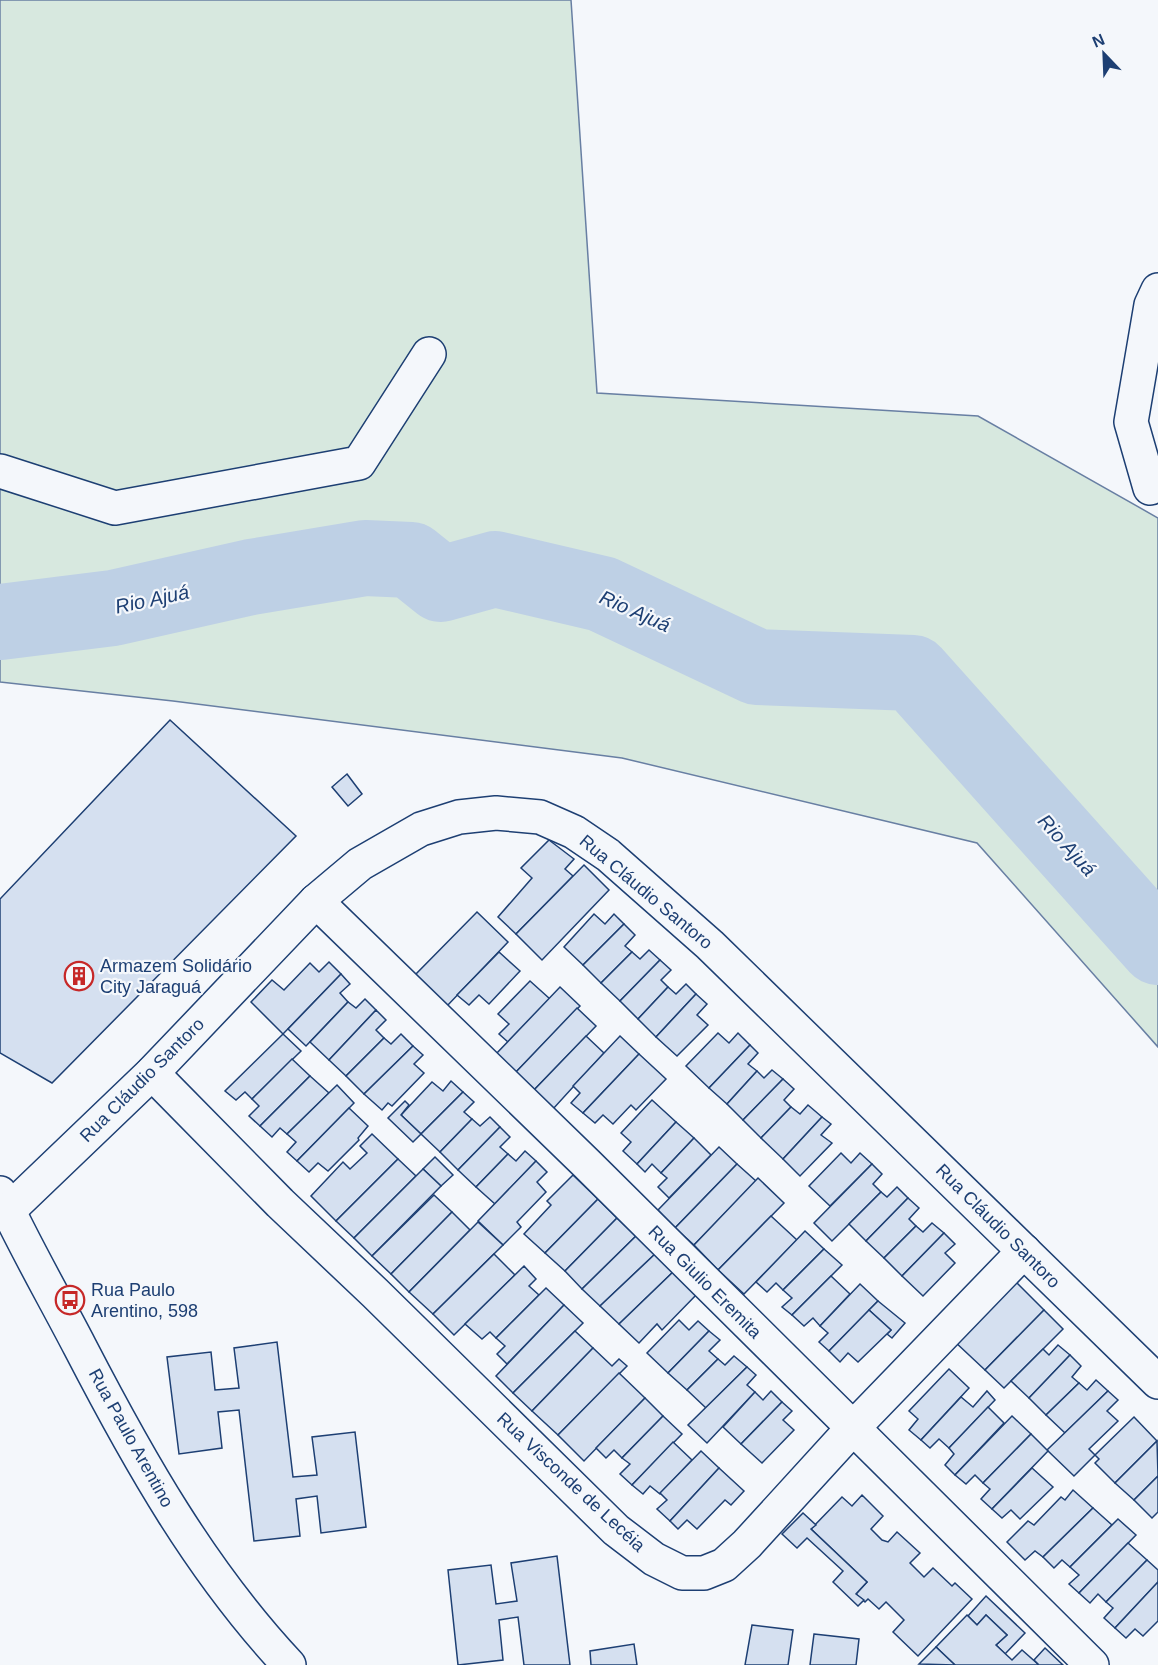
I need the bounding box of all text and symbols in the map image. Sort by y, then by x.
north arrow [1074,24,1134,84]
text: N [1090,31,1107,51]
water label: Rio Ajuá [113,580,191,618]
water label: Rio Ajuá [596,586,674,636]
water label: Rio Ajuá [1034,810,1100,880]
street label: Rua Cláudio Santoro [576,831,716,953]
place label: Armazem Solidário City Jaraguá [100,956,252,997]
building icon: Armazem Solidário City Jaraguá [63,960,95,992]
street label: Rua Cláudio Santoro [76,1014,208,1146]
street label: Rua Cláudio Santoro [932,1160,1064,1292]
street label: Rua Giulio Eremita [645,1222,766,1343]
place label: Rua Paulo Arentino, 598 [91,1280,198,1321]
bus stop icon: Rua Paulo Arentino, 598 [54,1284,86,1316]
street label: Rua Paulo Arentino [85,1365,177,1511]
street label: Rua Visconde de Lecéia [493,1408,650,1556]

